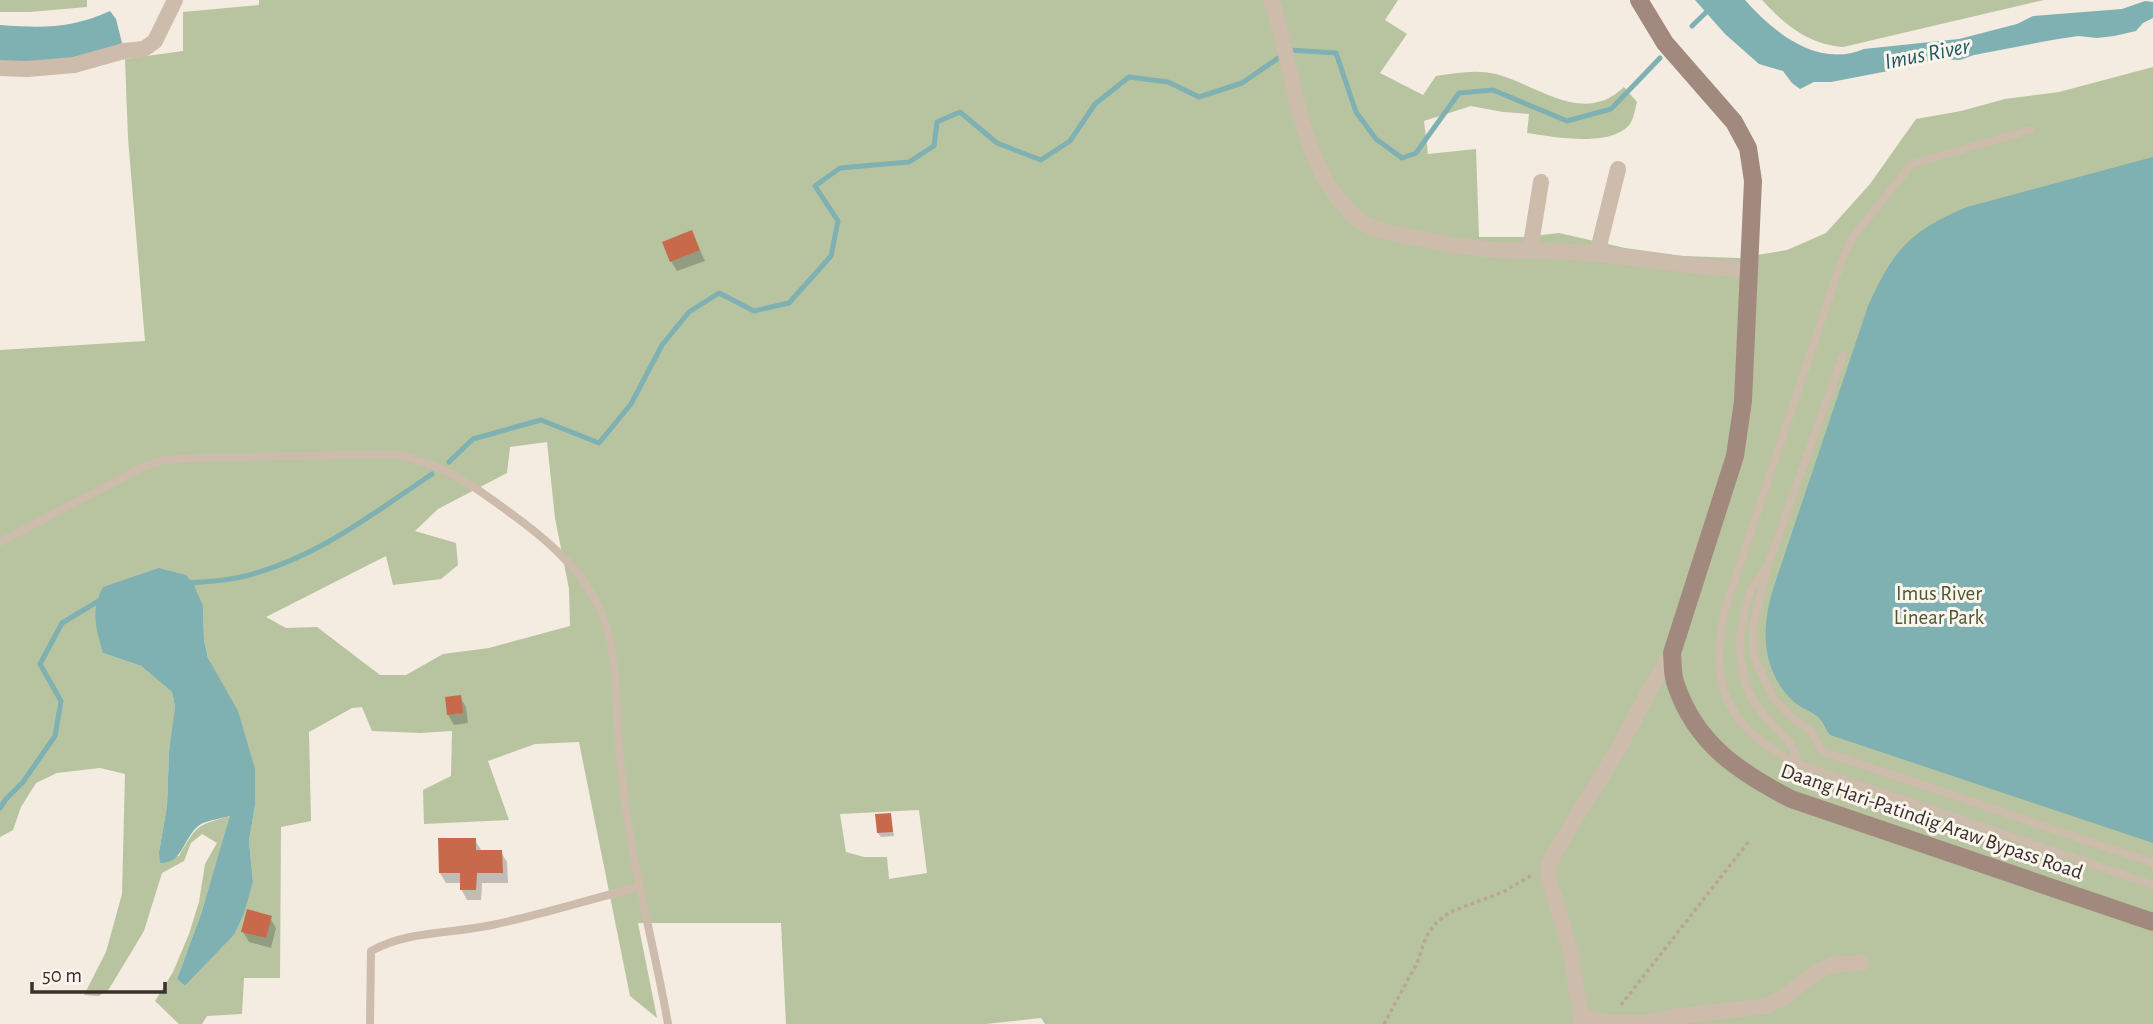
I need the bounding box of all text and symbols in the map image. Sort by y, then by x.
water label: Imus River [1883,35,1972,74]
park label: Imus River Linear Park [1894,583,1985,628]
street label: Daang Hari-Patindig Araw Bypass Road [1778,760,2086,883]
scale bar [32,950,164,994]
text: 50 m [42,965,82,986]

